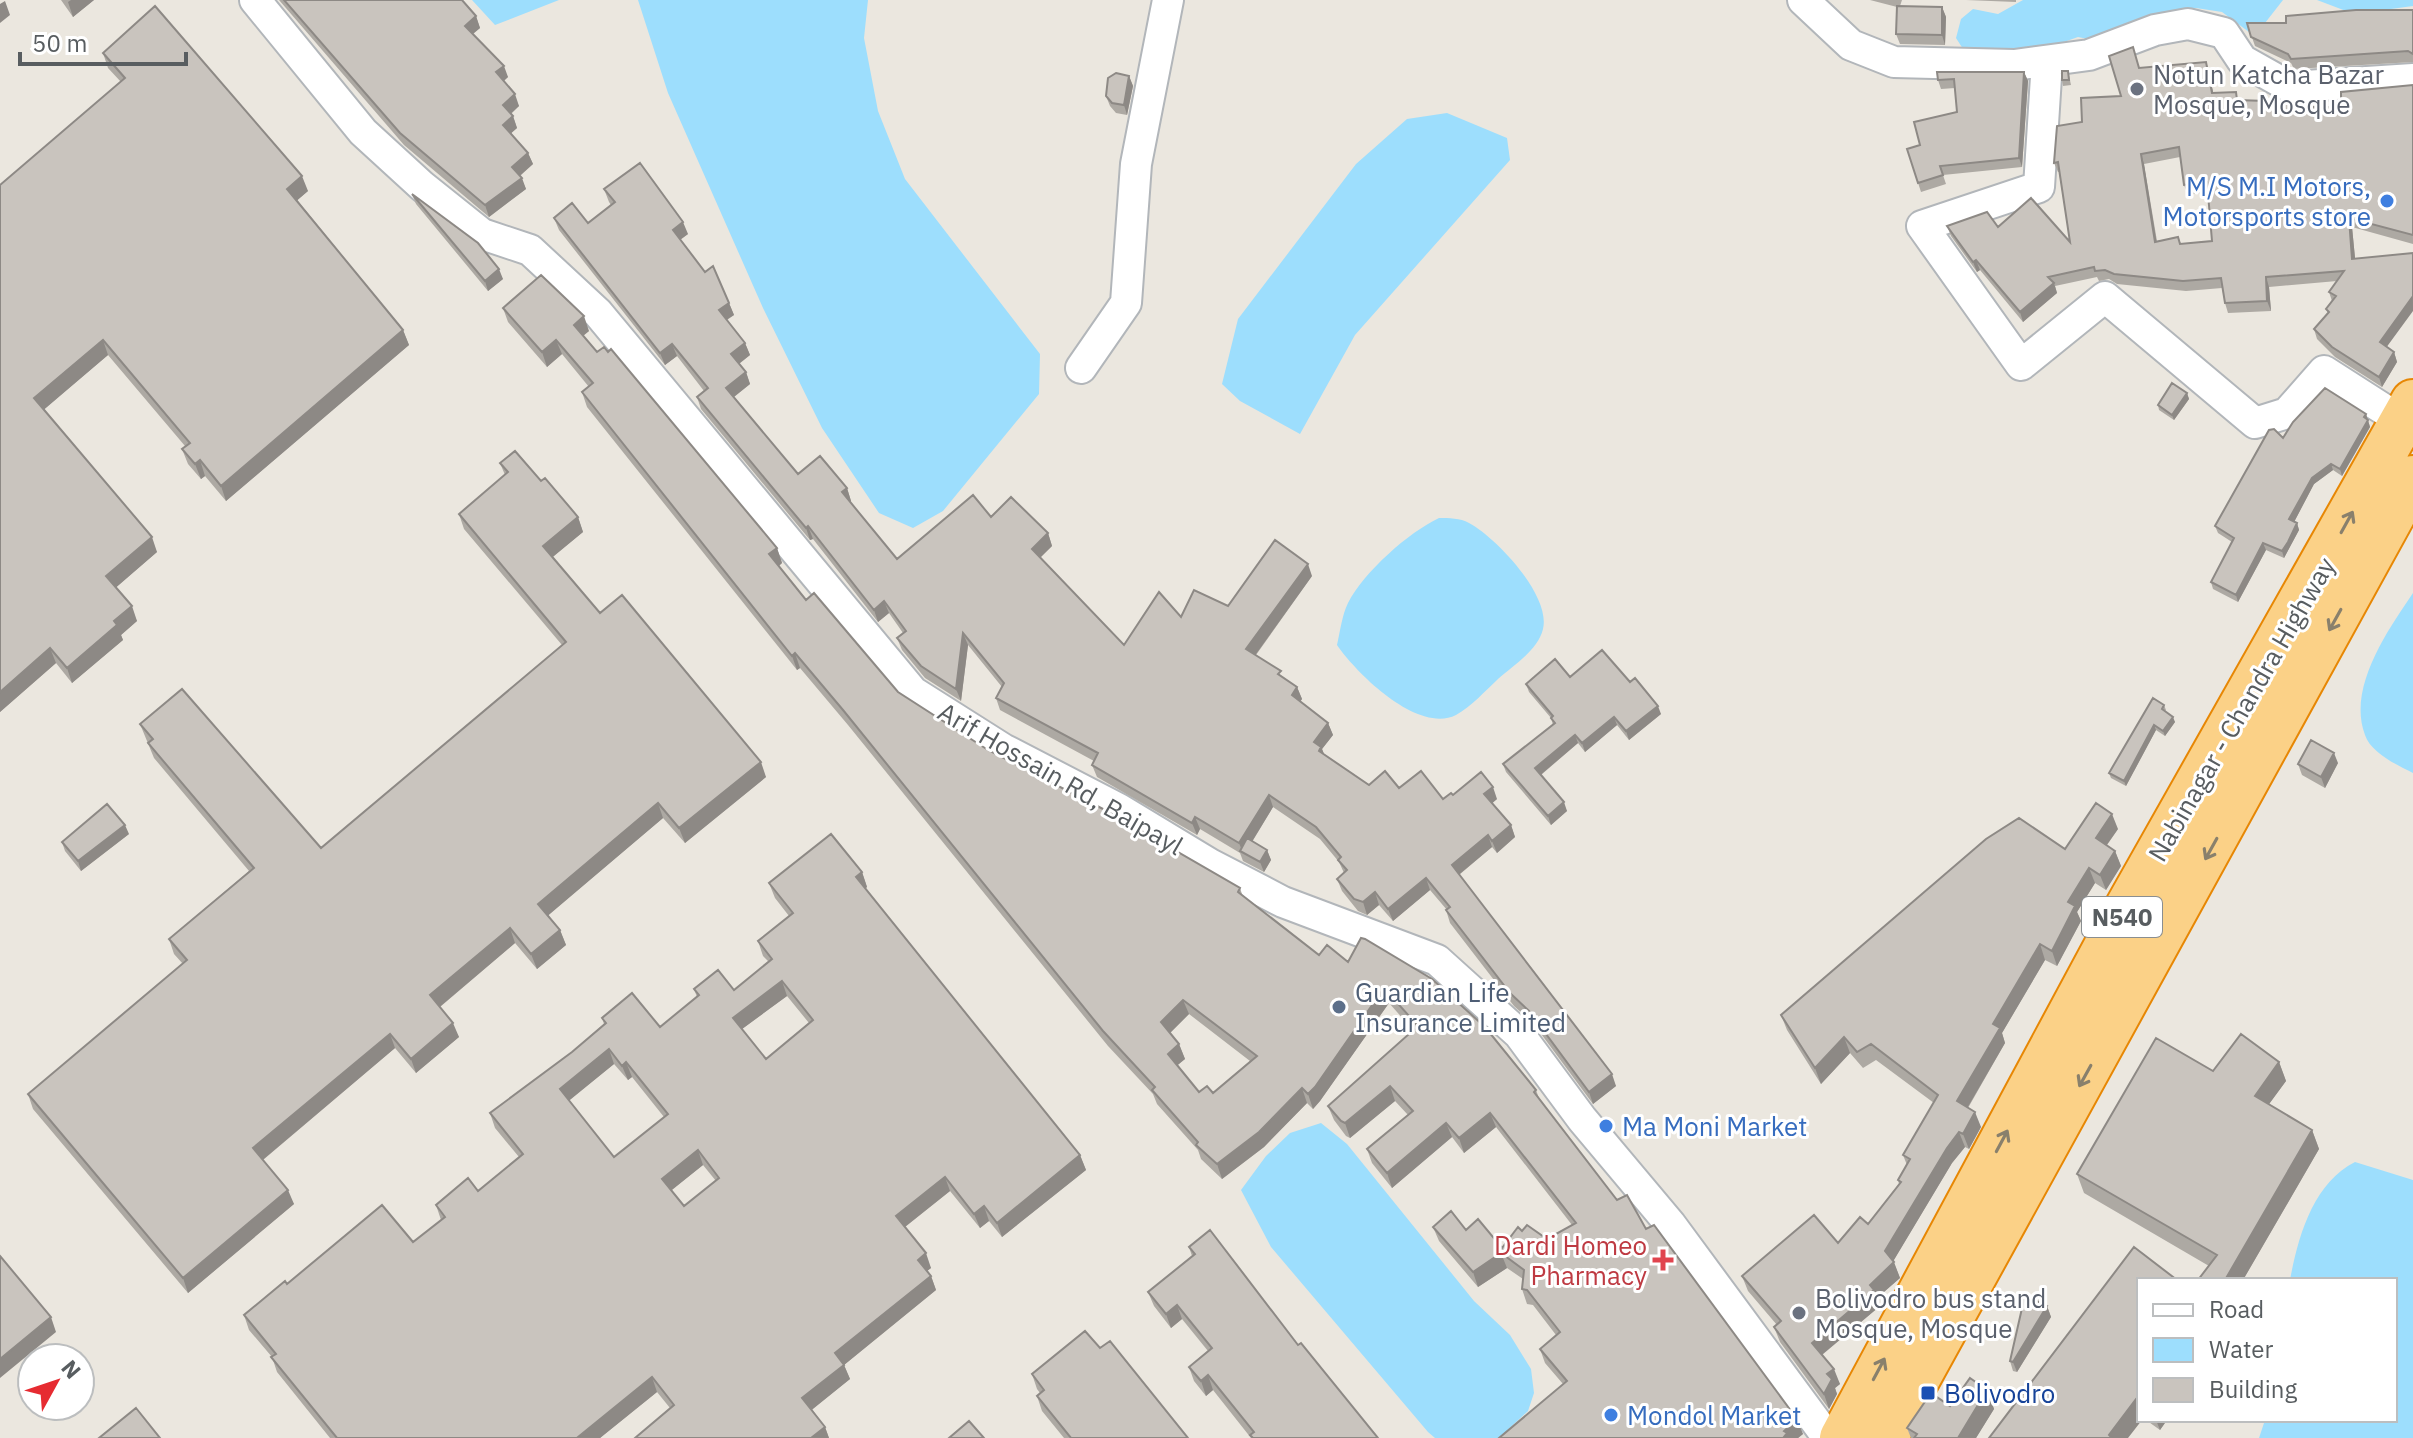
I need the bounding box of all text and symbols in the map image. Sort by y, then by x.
scale bar [20,16,186,66]
text: 50 m [32,27,87,59]
place label: Notun Katcha Bazar Mosque, Mosque [2153,57,2384,121]
marker: Notun Katcha Bazar Mosque, Mosque [2128,80,2146,98]
place label: M/S M.I Motors, Motorsports store [2163,169,2371,233]
marker: M/S M.I Motors, Motorsports store [2378,192,2396,210]
one-way arrow [2339,511,2355,534]
street label: Nabinagar - Chandra Highway [2140,551,2342,867]
one-way arrow [2327,608,2343,632]
street label: Arif Hossain Rd, Baipayl [932,694,1190,862]
one-way arrow [2203,837,2219,860]
road number: N540 [2082,897,2162,937]
place label: Guardian Life Insurance Limited [1355,975,1566,1039]
marker: Guardian Life Insurance Limited [1330,998,1348,1016]
one-way arrow [2077,1064,2093,1087]
place label: Ma Moni Market [1622,1109,1807,1143]
marker: Ma Moni Market [1597,1117,1615,1135]
one-way arrow [1995,1129,2011,1153]
place label: Dardi Homeo Pharmacy [1494,1228,1647,1292]
marker: Dardi Homeo Pharmacy [1654,1251,1672,1269]
legend [2137,1278,2397,1422]
place label: Bolivodro bus stand Mosque, Mosque [1815,1281,2046,1345]
text: Road [2209,1293,2264,1325]
marker: Bolivodro bus stand Mosque, Mosque [1790,1304,1808,1322]
text: Water [2209,1333,2273,1365]
north arrow [16,1342,96,1422]
text: N [55,1353,88,1384]
one-way arrow [1871,1358,1887,1382]
text: Building [2209,1373,2297,1405]
place label: Bolivodro [1944,1376,2055,1410]
marker: Bolivodro [1919,1384,1937,1402]
place label: Mondol Market [1627,1398,1802,1432]
marker: Mondol Market [1602,1406,1620,1424]

